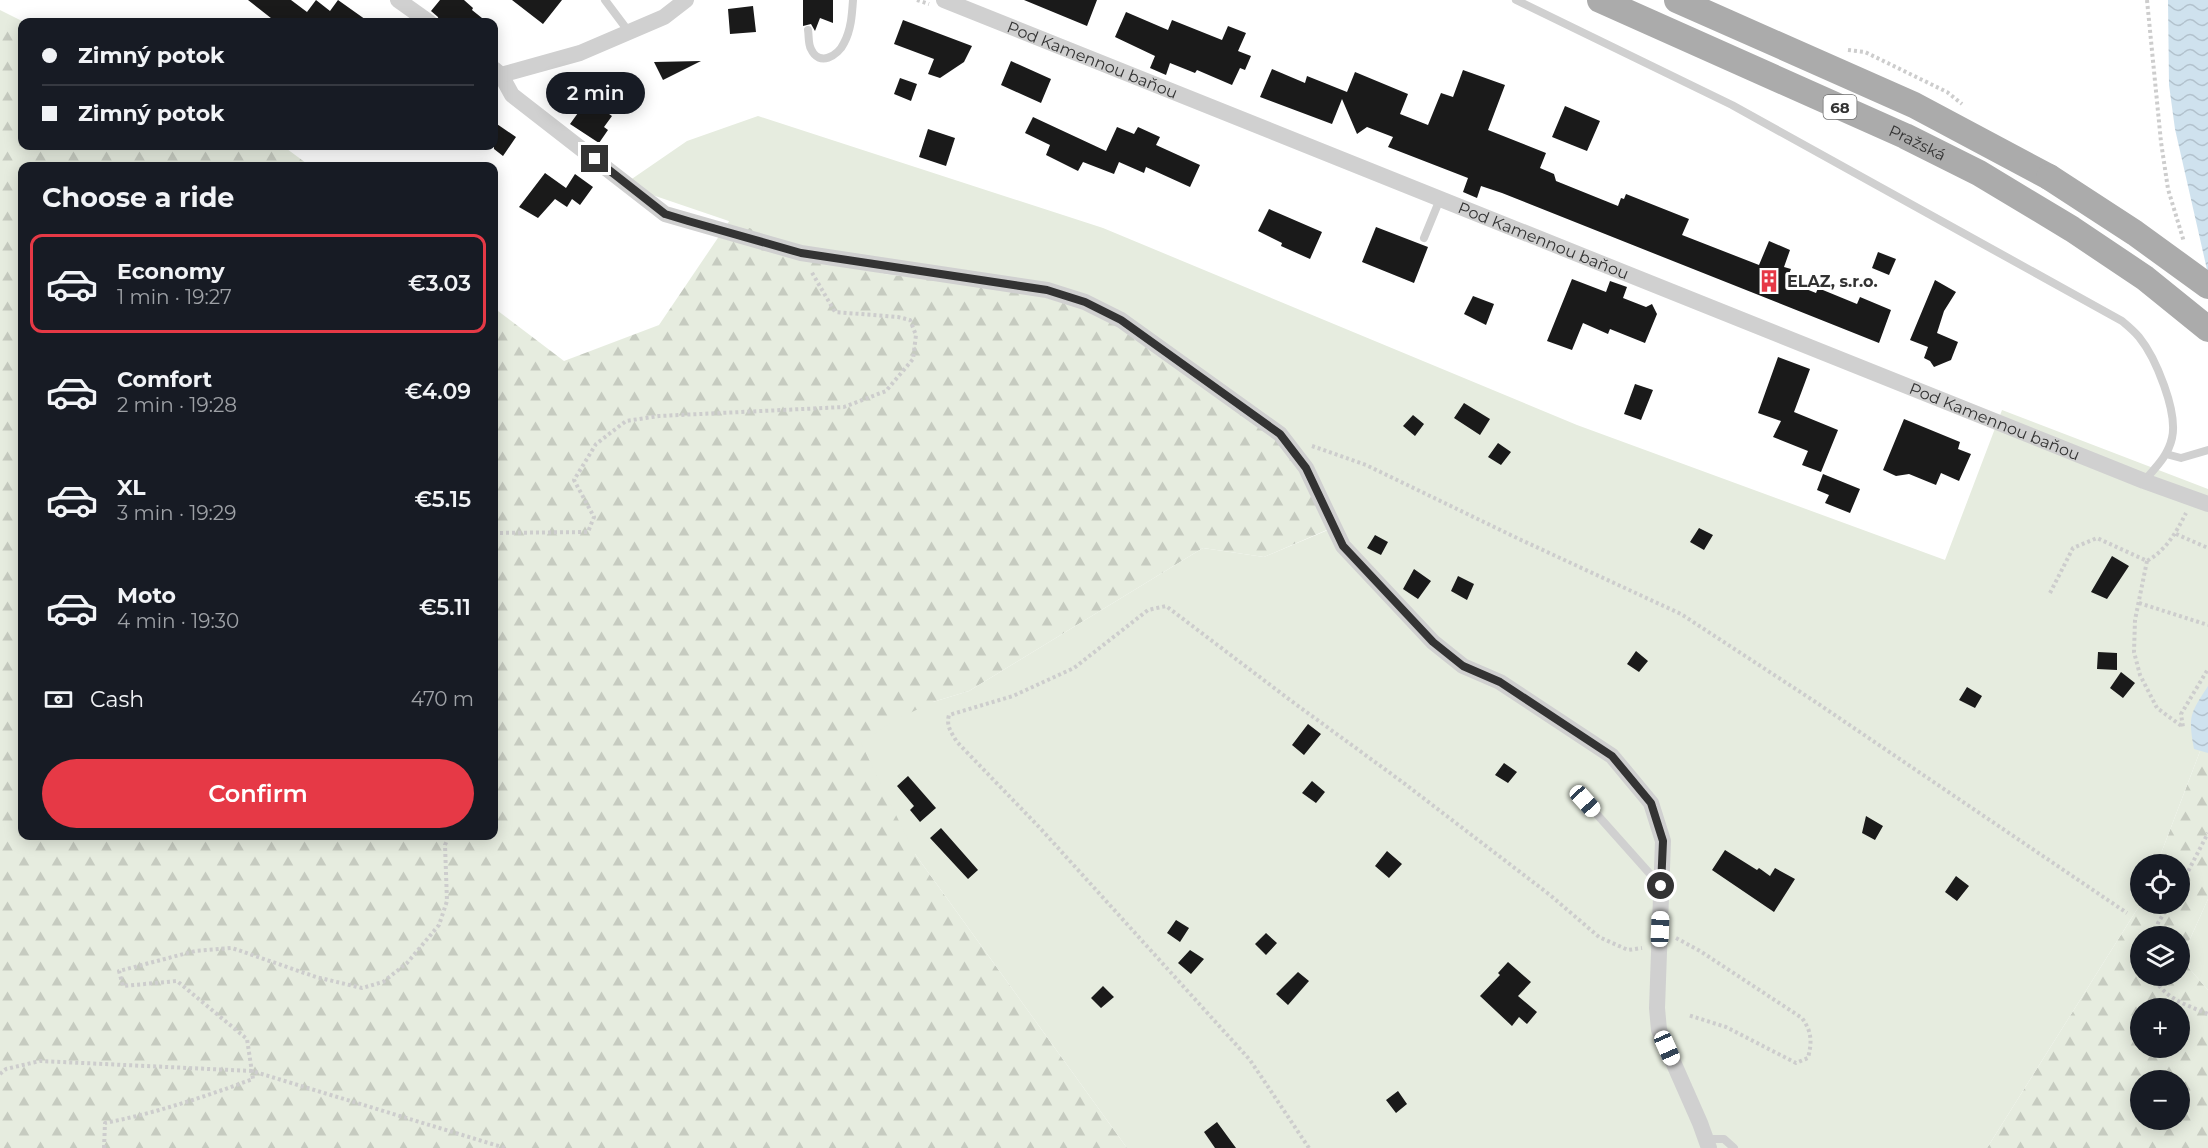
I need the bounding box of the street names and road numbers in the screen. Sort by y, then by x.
street label: Pod Kamennou baňou [1004,17,1181,102]
road number: 68 [1824,95,1856,119]
street label: Pražská [1886,121,1949,164]
street label: Pod Kamennou baňou [1456,198,1632,283]
street label: Pod Kamennou baňou [1907,378,2083,464]

